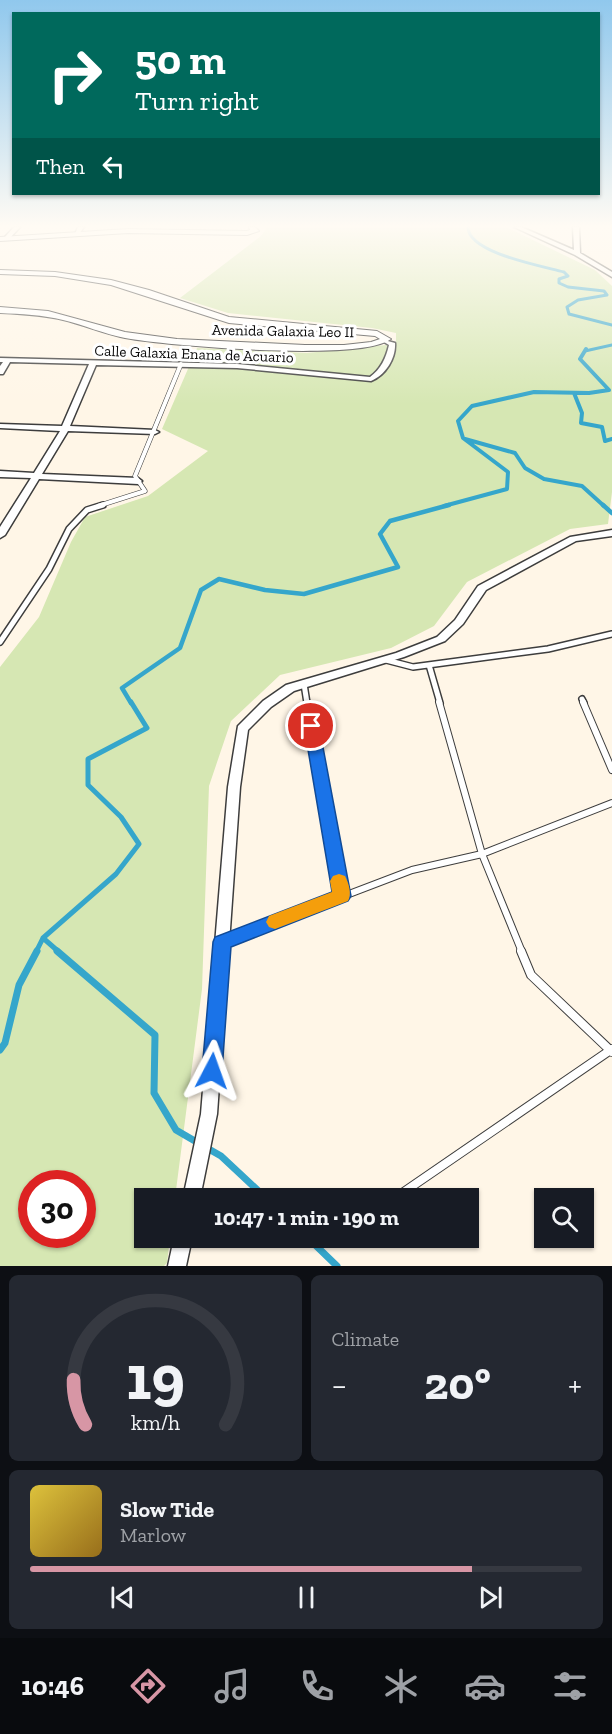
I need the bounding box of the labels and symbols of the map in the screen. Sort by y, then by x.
street label: Avenida Galaxia Leo II [212,321,355,341]
street label: Calle Galaxia Enana de Acuario [94,342,294,366]
pin [285,700,336,751]
position arrow [180,1039,244,1103]
speed limit sign: 30 [18,1170,96,1248]

